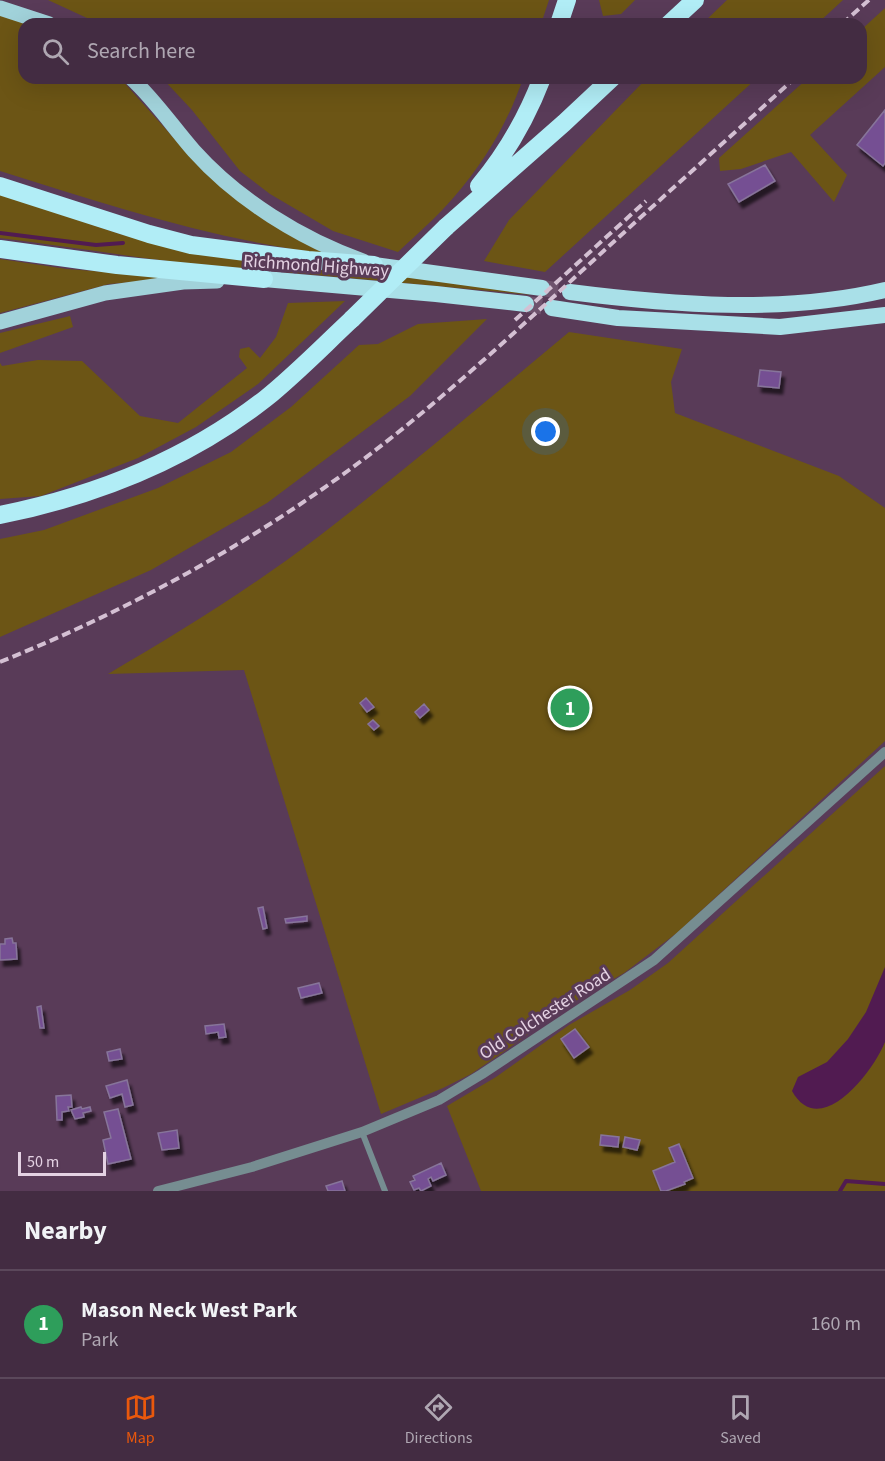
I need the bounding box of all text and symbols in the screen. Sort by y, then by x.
search box [18,18,867,84]
icon: search [39,35,72,68]
text: Search here [87,35,195,67]
street label: Richmond Highway [242,248,390,284]
your location [531,417,560,446]
pin: 1 [550,686,590,730]
street label: Old Colchester Road [474,962,616,1066]
scale bar [18,1149,106,1176]
text: 50 m [27,1151,59,1173]
text: Nearby [24,1212,107,1249]
text: Mason Neck West Park [81,1294,297,1326]
text: 1 [38,1310,49,1338]
text: 160 m [811,1310,861,1338]
text: Park [81,1326,118,1354]
tab: Map [124,1391,157,1449]
tab: Directions [405,1391,472,1449]
tab: Saved [720,1391,761,1449]

